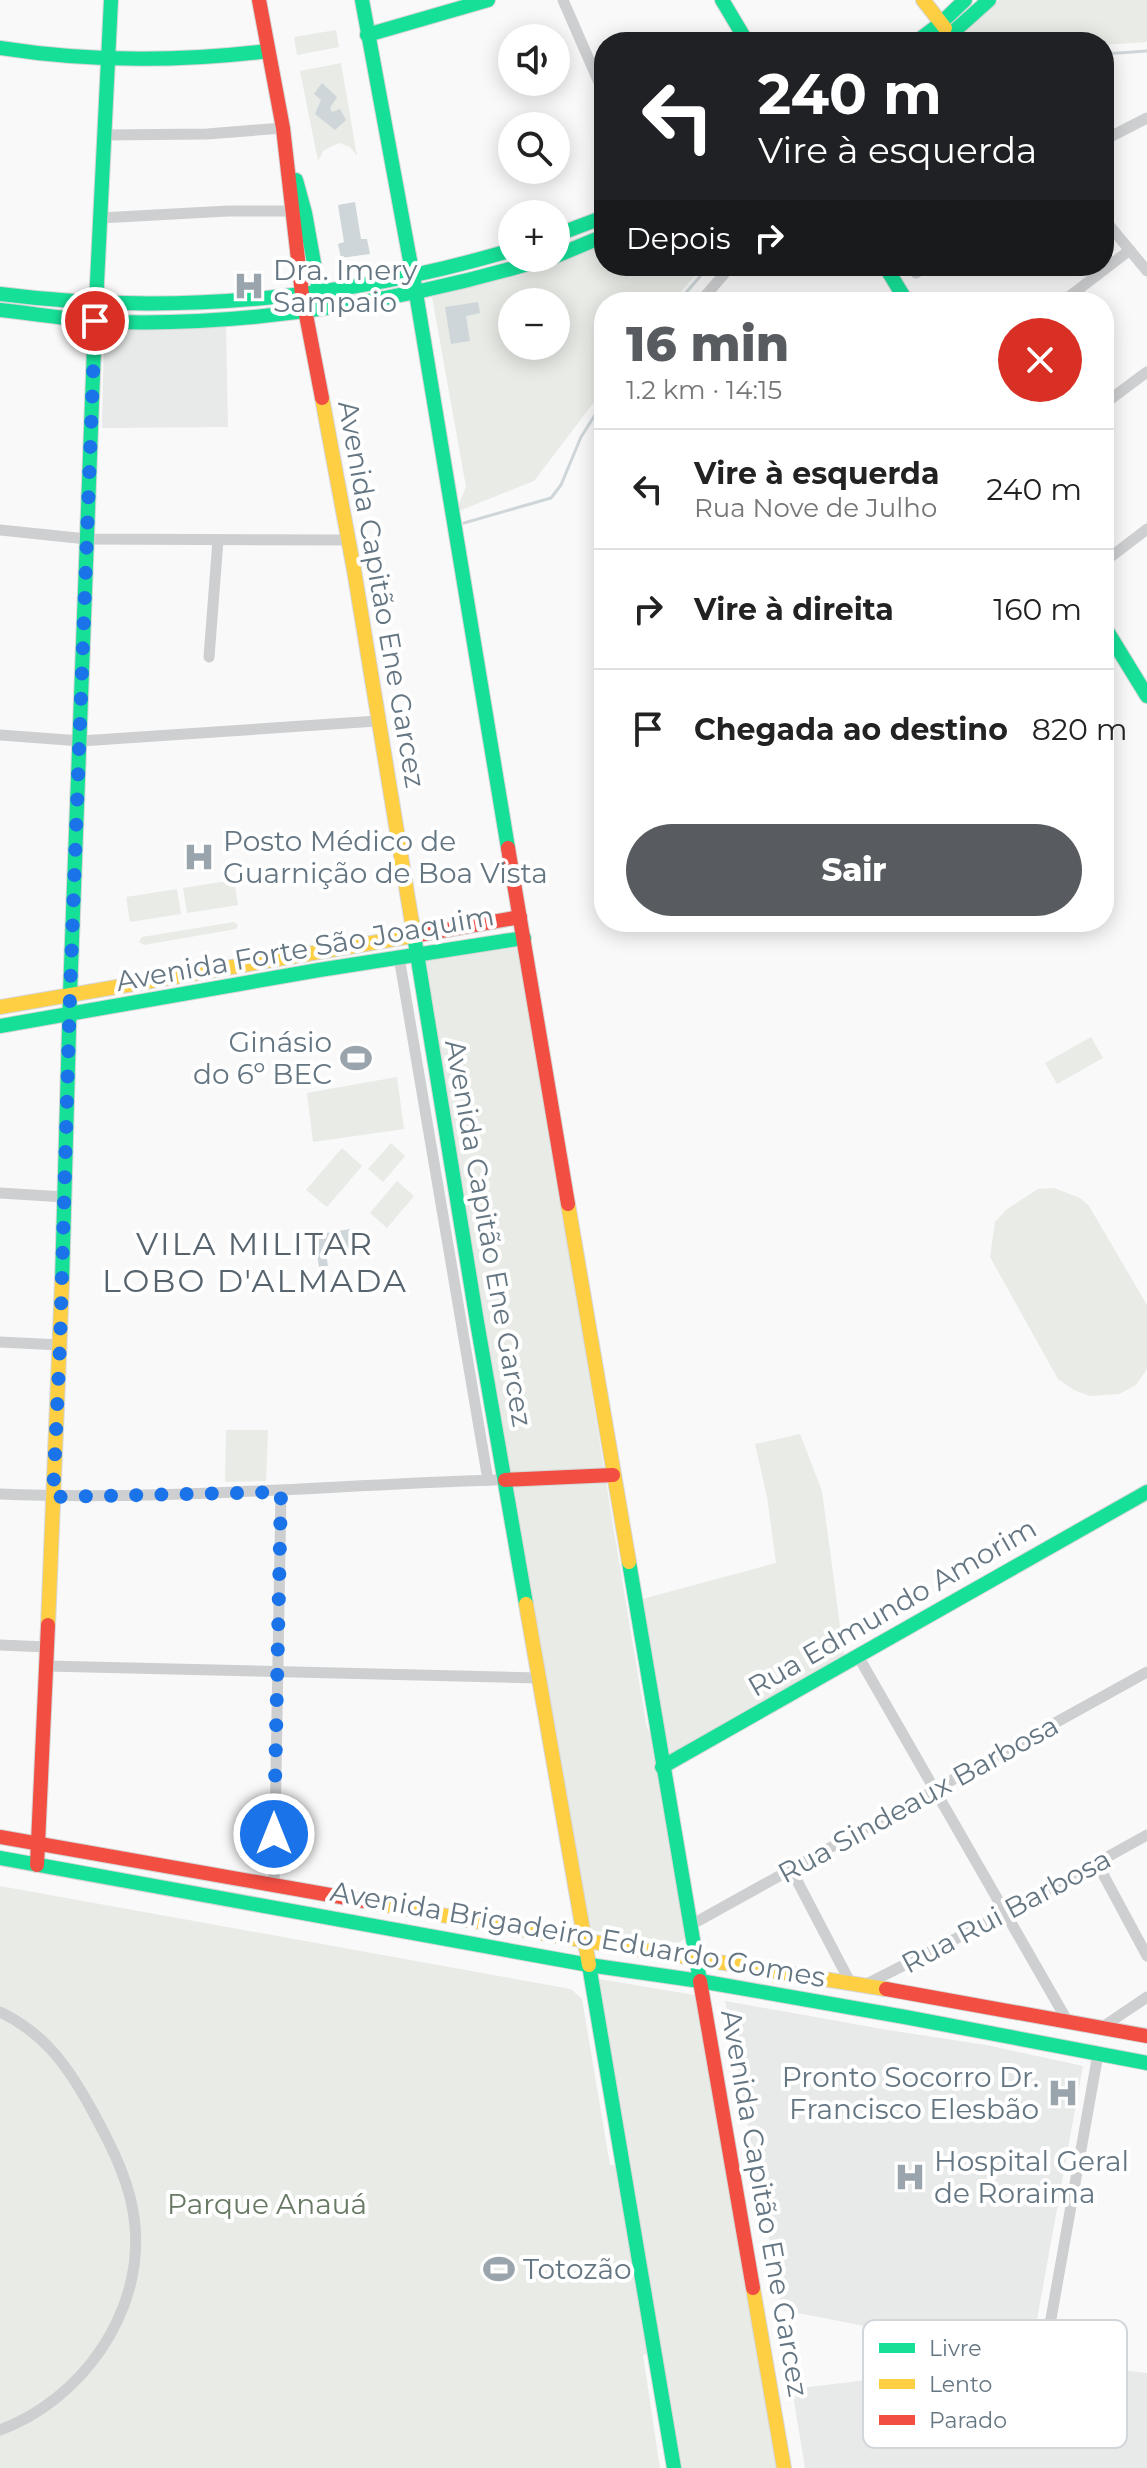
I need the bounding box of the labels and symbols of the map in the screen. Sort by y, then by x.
place label: Dra. Imery Sampaio [273,253,418,319]
hospital icon: Dra. Imery Sampaio [232,269,266,303]
pin [61,287,129,355]
street label: Avenida Capitão Ene Garcez [331,398,433,790]
place label: Posto Médico de Guarnição de Boa Vista [223,824,548,890]
hospital icon: Posto Médico de Guarnição de Boa Vista [182,840,216,874]
street label: Avenida Forte São Joaquim [113,898,497,998]
place label: Ginásio do 6º BEC [193,1025,332,1091]
street label: Avenida Capitão Ene Garcez [438,1037,540,1429]
sports icon: Ginásio do 6º BEC [339,1041,373,1075]
district label: VILA MILITAR LOBO D'ALMADA [102,1224,408,1300]
street label: Rua Edmundo Amorim [742,1510,1042,1704]
street label: Rua Sindeaux Barbosa [772,1708,1064,1890]
position arrow [232,1792,316,1876]
street label: Rua Rui Barbosa [896,1841,1116,1981]
street label: Avenida Brigadeiro Eduardo Gomes [328,1874,828,1994]
street label: Avenida Capitão Ene Garcez [714,2007,816,2399]
place label: Pronto Socorro Dr. Francisco Elesbão [782,2060,1039,2126]
hospital icon: Pronto Socorro Dr. Francisco Elesbão [1046,2076,1080,2110]
place label: Hospital Geral de Roraima [934,2144,1129,2210]
hospital icon: Hospital Geral de Roraima [893,2160,927,2194]
park label: Parque Anauá [167,2187,367,2221]
sports icon: Totozão [482,2252,516,2286]
place label: Totozão [523,2252,632,2286]
legend [863,2320,1127,2448]
text: Livre [929,2335,982,2362]
text: Lento [929,2371,992,2398]
text: Parado [929,2407,1007,2434]

